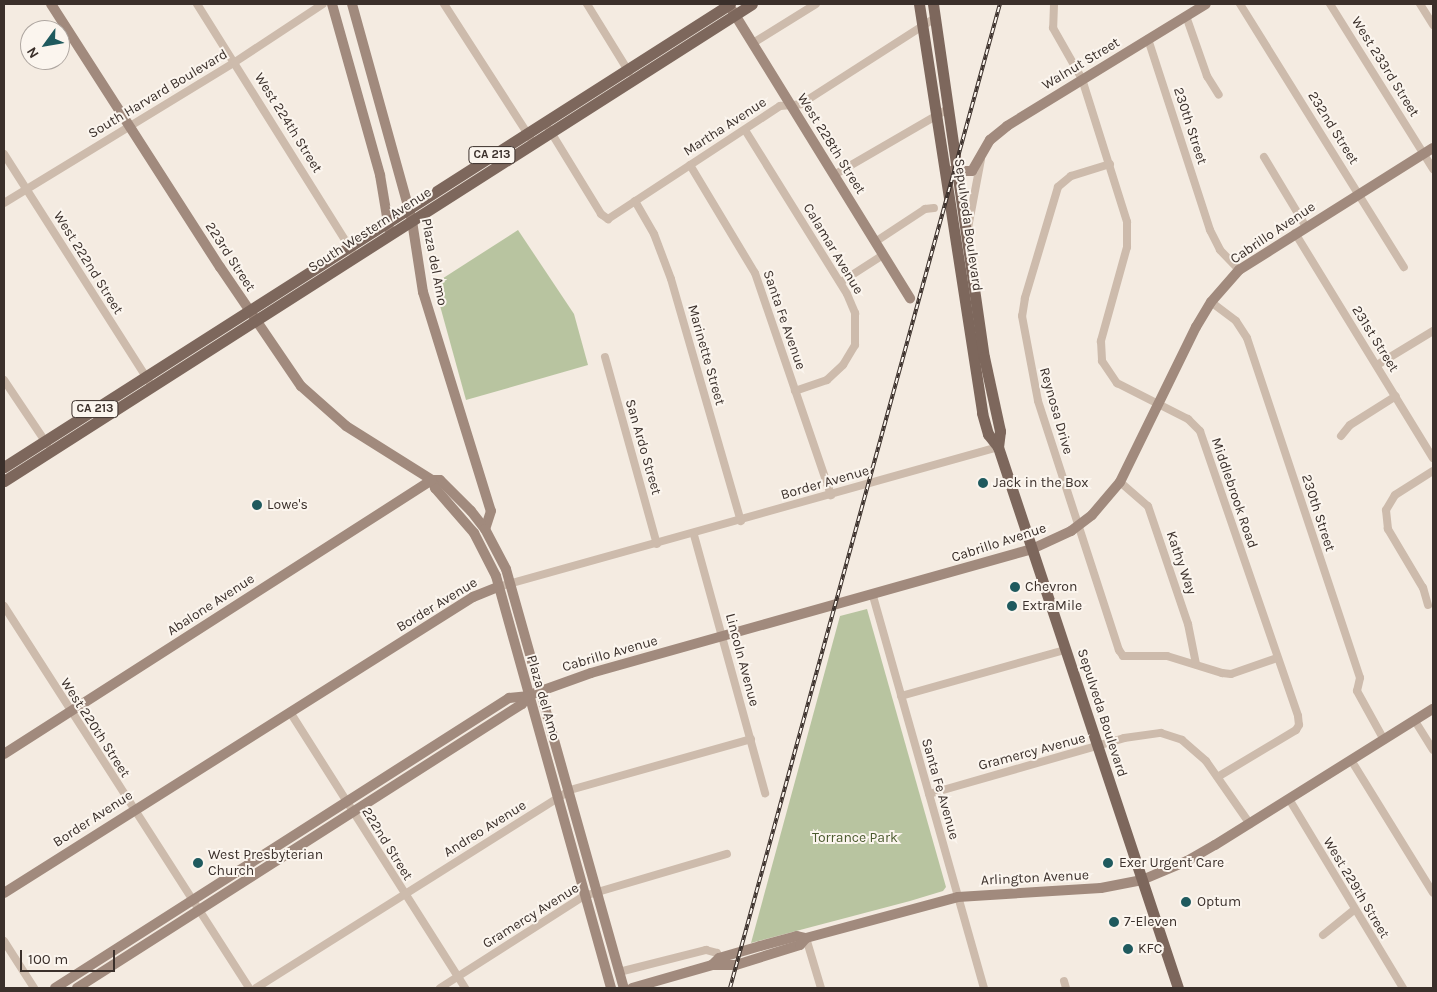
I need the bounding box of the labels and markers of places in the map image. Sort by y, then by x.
place label: Jack in the Box [993,475,1088,491]
marker: Jack in the Box [977,477,989,489]
place label: Lowe's [267,497,308,513]
marker: Lowe's [251,499,263,511]
place label: Chevron [1025,579,1077,595]
marker: Chevron [1009,581,1021,593]
place label: ExtraMile [1022,598,1082,614]
marker: ExtraMile [1006,600,1018,612]
place label: West Presbyterian Church [208,847,323,880]
place label: Exer Urgent Care [1119,855,1224,871]
marker: Exer Urgent Care [1101,856,1115,870]
marker: West Presbyterian Church [192,857,204,869]
place label: Optum [1197,894,1241,910]
marker: Optum [1179,895,1193,909]
place label: 7-Eleven [1124,914,1177,930]
marker: 7-Eleven [1108,916,1120,928]
place label: KFC [1138,941,1162,957]
marker: KFC [1122,943,1134,955]

